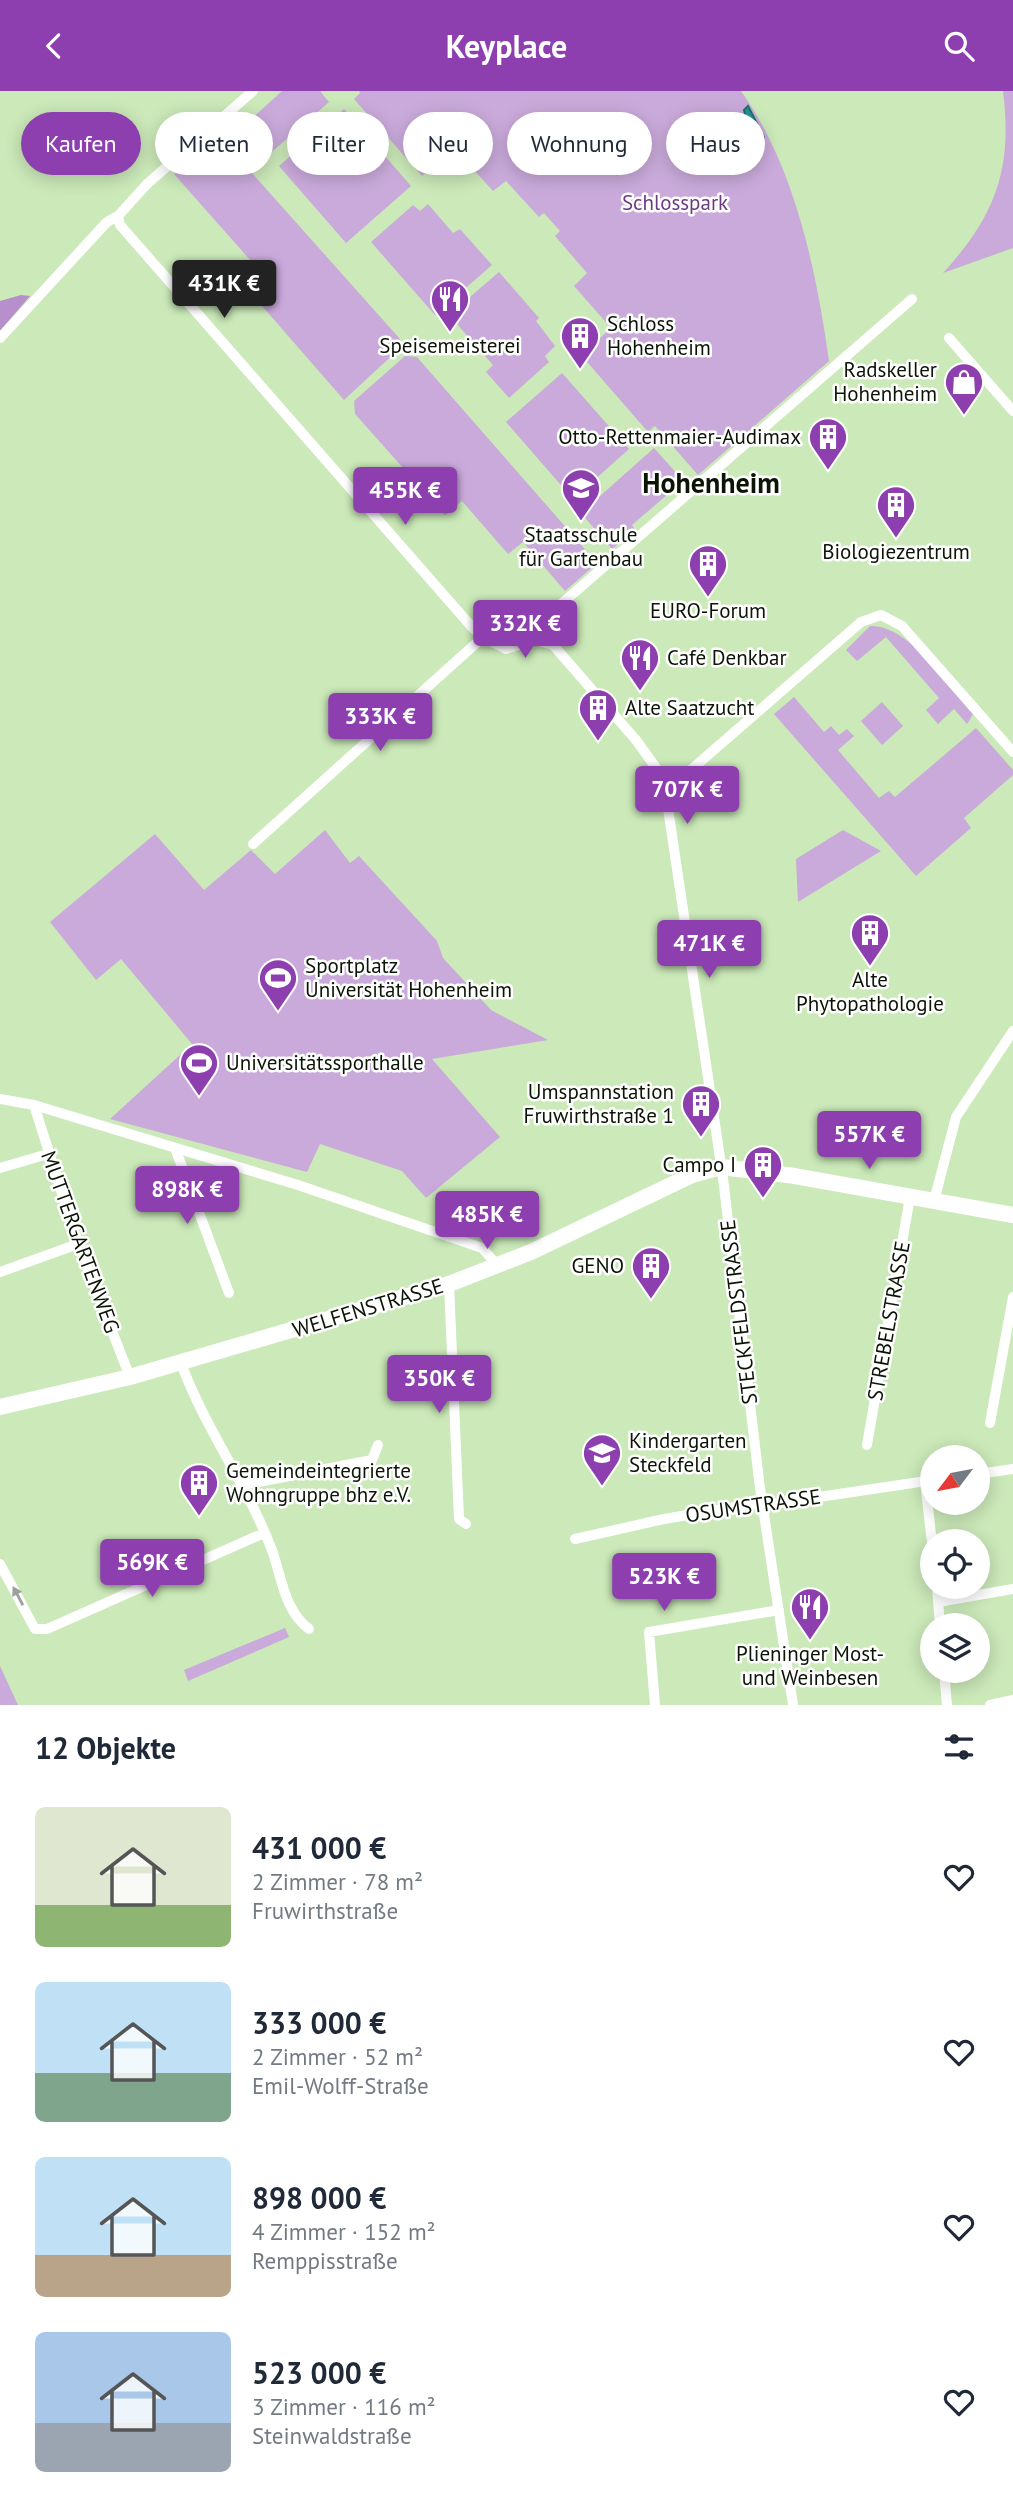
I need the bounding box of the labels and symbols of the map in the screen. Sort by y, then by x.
park label: Schlosspark [622,189,728,216]
pin: 431K € [167,261,281,320]
restaurant icon: Speisemeisterei [429,278,471,333]
place label: Schloss Hohenheim [607,310,711,361]
building icon: Schloss Hohenheim [559,315,601,370]
place label: Speisemeisterei [379,332,521,359]
place label: Radskeller Hohenheim [833,356,937,407]
shop icon: Radskeller Hohenheim [943,361,985,416]
building icon: Otto-Rettenmaier-Audimax [807,416,849,471]
place label: Otto-Rettenmaier-Audimax [558,423,801,450]
district label: Hohenheim [642,464,780,501]
pin: 455K € [348,467,462,527]
school or university icon: Staatsschule für Gartenbau [560,467,602,522]
building icon: Biologiezentrum [875,484,917,539]
place label: Staatsschule für Gartenbau [519,521,643,572]
place label: Biologiezentrum [822,538,970,565]
building icon: EURO-Forum [687,543,729,598]
place label: EURO-Forum [650,597,766,624]
pin: 332K € [468,601,582,660]
restaurant icon: Café Denkbar [619,637,661,692]
place label: Café Denkbar [667,644,787,671]
building icon: Alte Saatzucht [577,687,619,742]
pin: 333K € [323,693,437,753]
place label: Alte Saatzucht [625,694,754,721]
pin: 707K € [630,767,744,826]
building icon: Alte Phytopathologie [849,912,891,967]
pin: 471K € [652,921,766,980]
place label: Sportplatz Universität Hohenheim [305,952,512,1003]
sports icon: Sportplatz Universität Hohenheim [257,957,299,1012]
place label: Alte Phytopathologie [796,966,944,1017]
sports icon: Universitätssporthalle [178,1042,220,1097]
place label: Universitätssporthalle [226,1049,424,1076]
place label: Umspannstation Fruwirthstraße 1 [524,1078,674,1129]
building icon: Umspannstation Fruwirthstraße 1 [680,1083,722,1138]
pin: 557K € [812,1111,926,1171]
building icon: Campo I [742,1144,784,1199]
street label: MUTTERGARTENWEG [35,1147,126,1337]
place label: Campo I [663,1151,736,1178]
pin: 898K € [130,1167,244,1226]
pin: 485K € [430,1191,544,1251]
street label: STECKFELDSTRASSE [714,1218,763,1406]
street label: STREBELSTRASSE [861,1239,916,1403]
building icon: GENO [630,1245,672,1300]
place label: GENO [571,1252,624,1279]
street label: WELFENSTRASSE [289,1272,447,1343]
pin: 350K € [382,1355,496,1415]
place label: Kindergarten Steckfeld [629,1427,747,1478]
school or university icon: Kindergarten Steckfeld [581,1432,623,1487]
north arrow [920,1445,990,1515]
place label: Gemeindeintegrierte Wohngruppe bhz e.V. [226,1457,411,1508]
building icon: Gemeindeintegrierte Wohngruppe bhz e.V. [178,1462,220,1517]
street label: OSUMSTRASSE [684,1483,822,1528]
pin: 569K € [95,1539,209,1599]
pin: 523K € [607,1553,721,1613]
one-way arrow [12,1586,23,1606]
restaurant icon: Plieninger Most- und Weinbesen [789,1586,831,1641]
place label: Plieninger Most- und Weinbesen [736,1640,884,1691]

